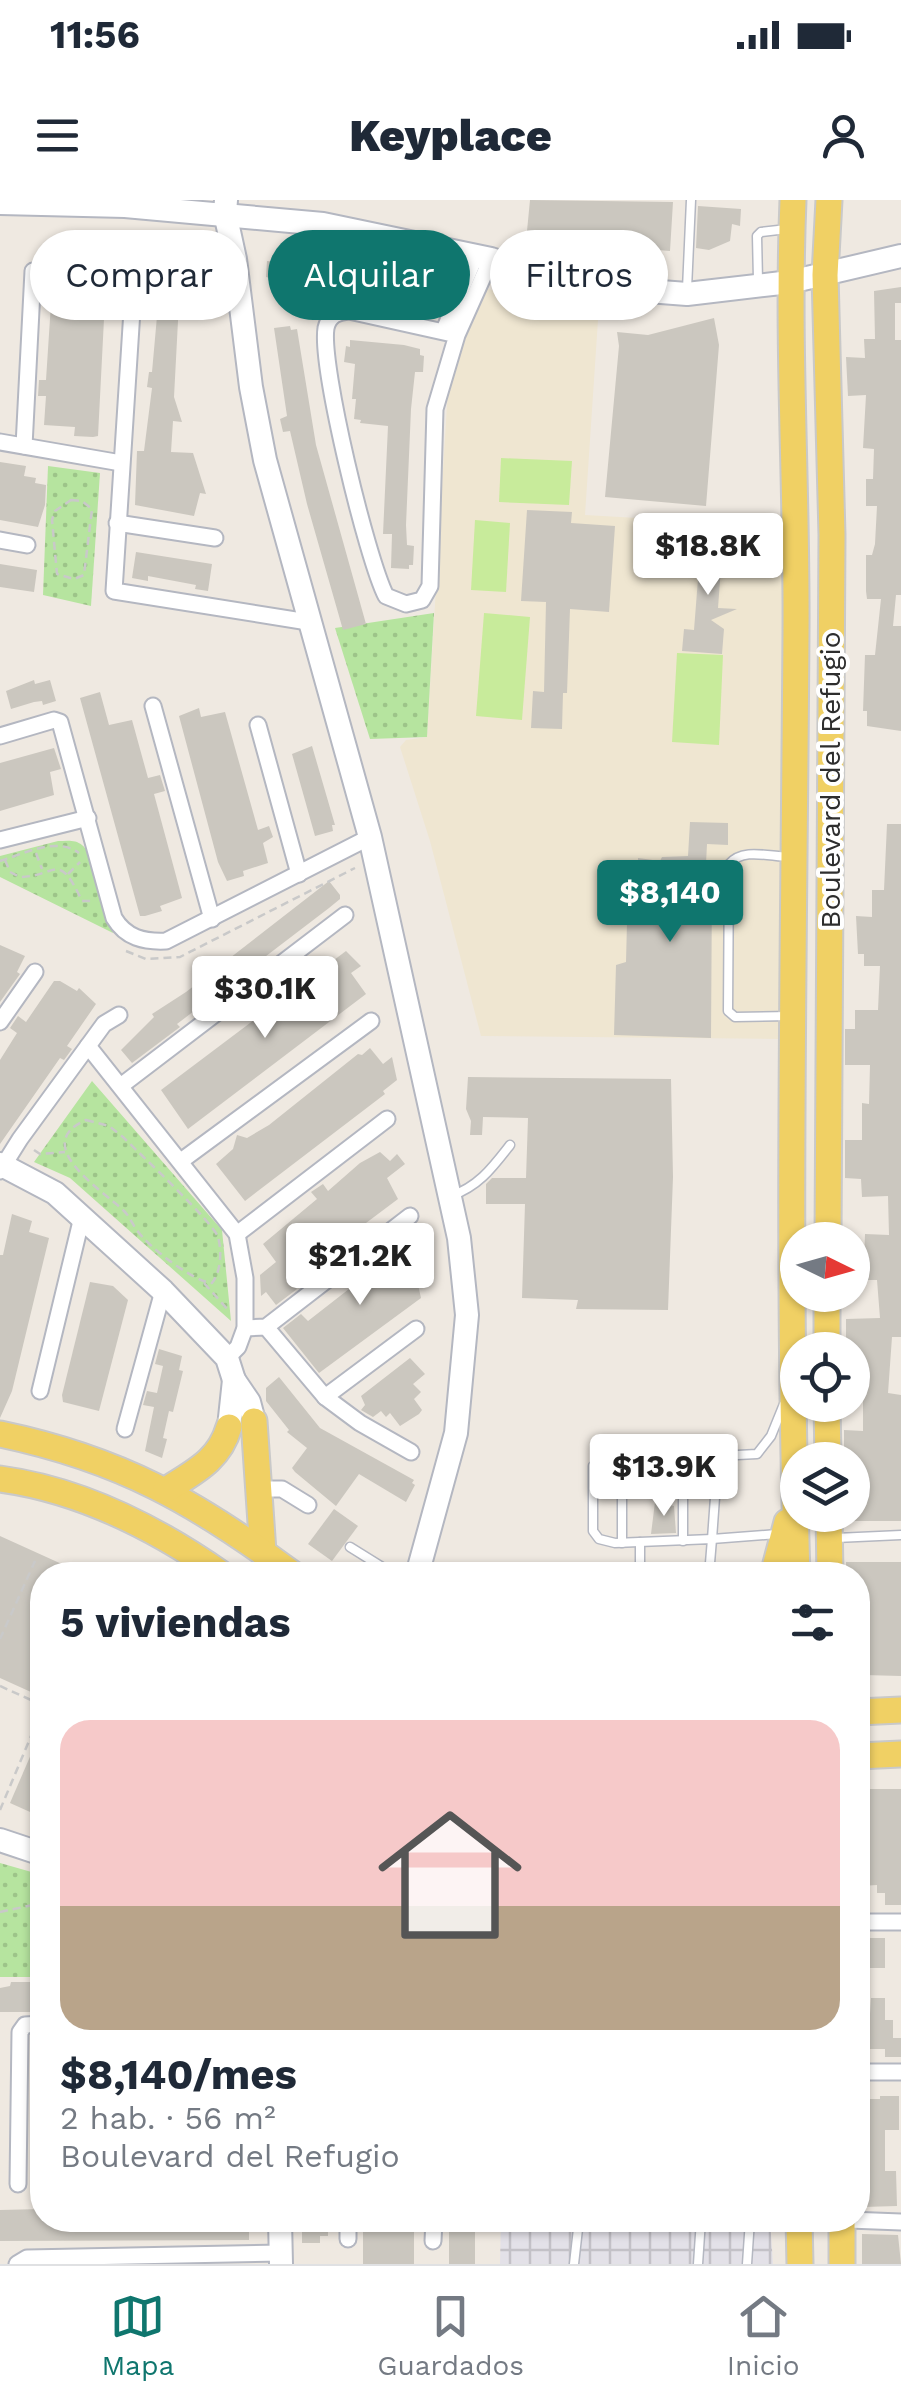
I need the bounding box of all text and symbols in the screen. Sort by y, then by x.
text: 11:56 [50,13,140,57]
icon: menu [30,108,85,163]
icon: person [816,108,871,163]
text: Keyplace [349,109,552,162]
chip: Comprar [30,230,248,320]
chip: Alquilar [268,230,470,320]
chip: Filtros [490,230,668,320]
pin: $18.8K [627,513,789,598]
text: $18.8K [655,526,761,564]
street label: Boulevard del Refugio [814,631,847,929]
pin: $8,140 [589,860,751,945]
text: $8,140 [619,873,721,911]
pin: $30.1K [184,956,346,1041]
text: $30.1K [214,969,316,1007]
north arrow [780,1222,870,1312]
map controls [780,1222,870,1532]
pin: $21.2K [279,1223,441,1308]
text: $21.2K [308,1236,412,1274]
button: locate [780,1332,870,1422]
pin: $13.9K [583,1434,745,1519]
button: layers [780,1442,870,1532]
text: $13.9K [612,1447,716,1485]
icon: filters [785,1595,840,1650]
text: 5 viviendas [60,1598,291,1647]
icon: home [360,1785,540,1965]
text: $8,140/mes [60,2050,297,2099]
text: 2 hab. · 56 m² [60,2099,276,2137]
text: Boulevard del Refugio [60,2137,400,2175]
tab: Mapa [101,2289,174,2382]
tab: Guardados [377,2289,524,2382]
tab: Inicio [727,2289,800,2382]

